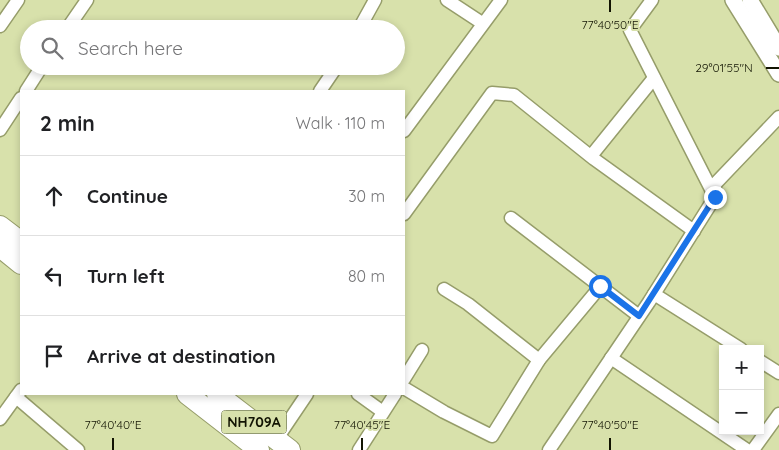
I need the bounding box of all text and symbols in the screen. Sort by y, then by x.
text: 77°40'50"E [581,17,639,32]
search box [20,20,405,75]
icon: search [38,34,66,62]
text: Search here [78,36,183,60]
text: 29°01'55"N [695,60,753,75]
text: 2 min [40,110,95,136]
text: Walk · 110 m [296,113,385,133]
icon: ahead [40,182,68,210]
text: Continue [87,184,168,208]
text: 30 m [348,186,385,206]
route end [704,186,727,209]
icon: left [40,262,68,290]
text: Turn left [87,264,165,288]
text: 80 m [348,266,385,286]
route start [589,275,612,298]
icon: arrive [40,342,68,370]
text: Arrive at destination [87,344,276,368]
map controls [719,345,764,435]
button: + [719,345,764,390]
button: − [719,390,764,435]
road number: NH709A [222,411,286,434]
text: 77°40'40"E [85,417,142,432]
text: 77°40'45"E [334,417,390,432]
text: 77°40'50"E [581,417,639,432]

